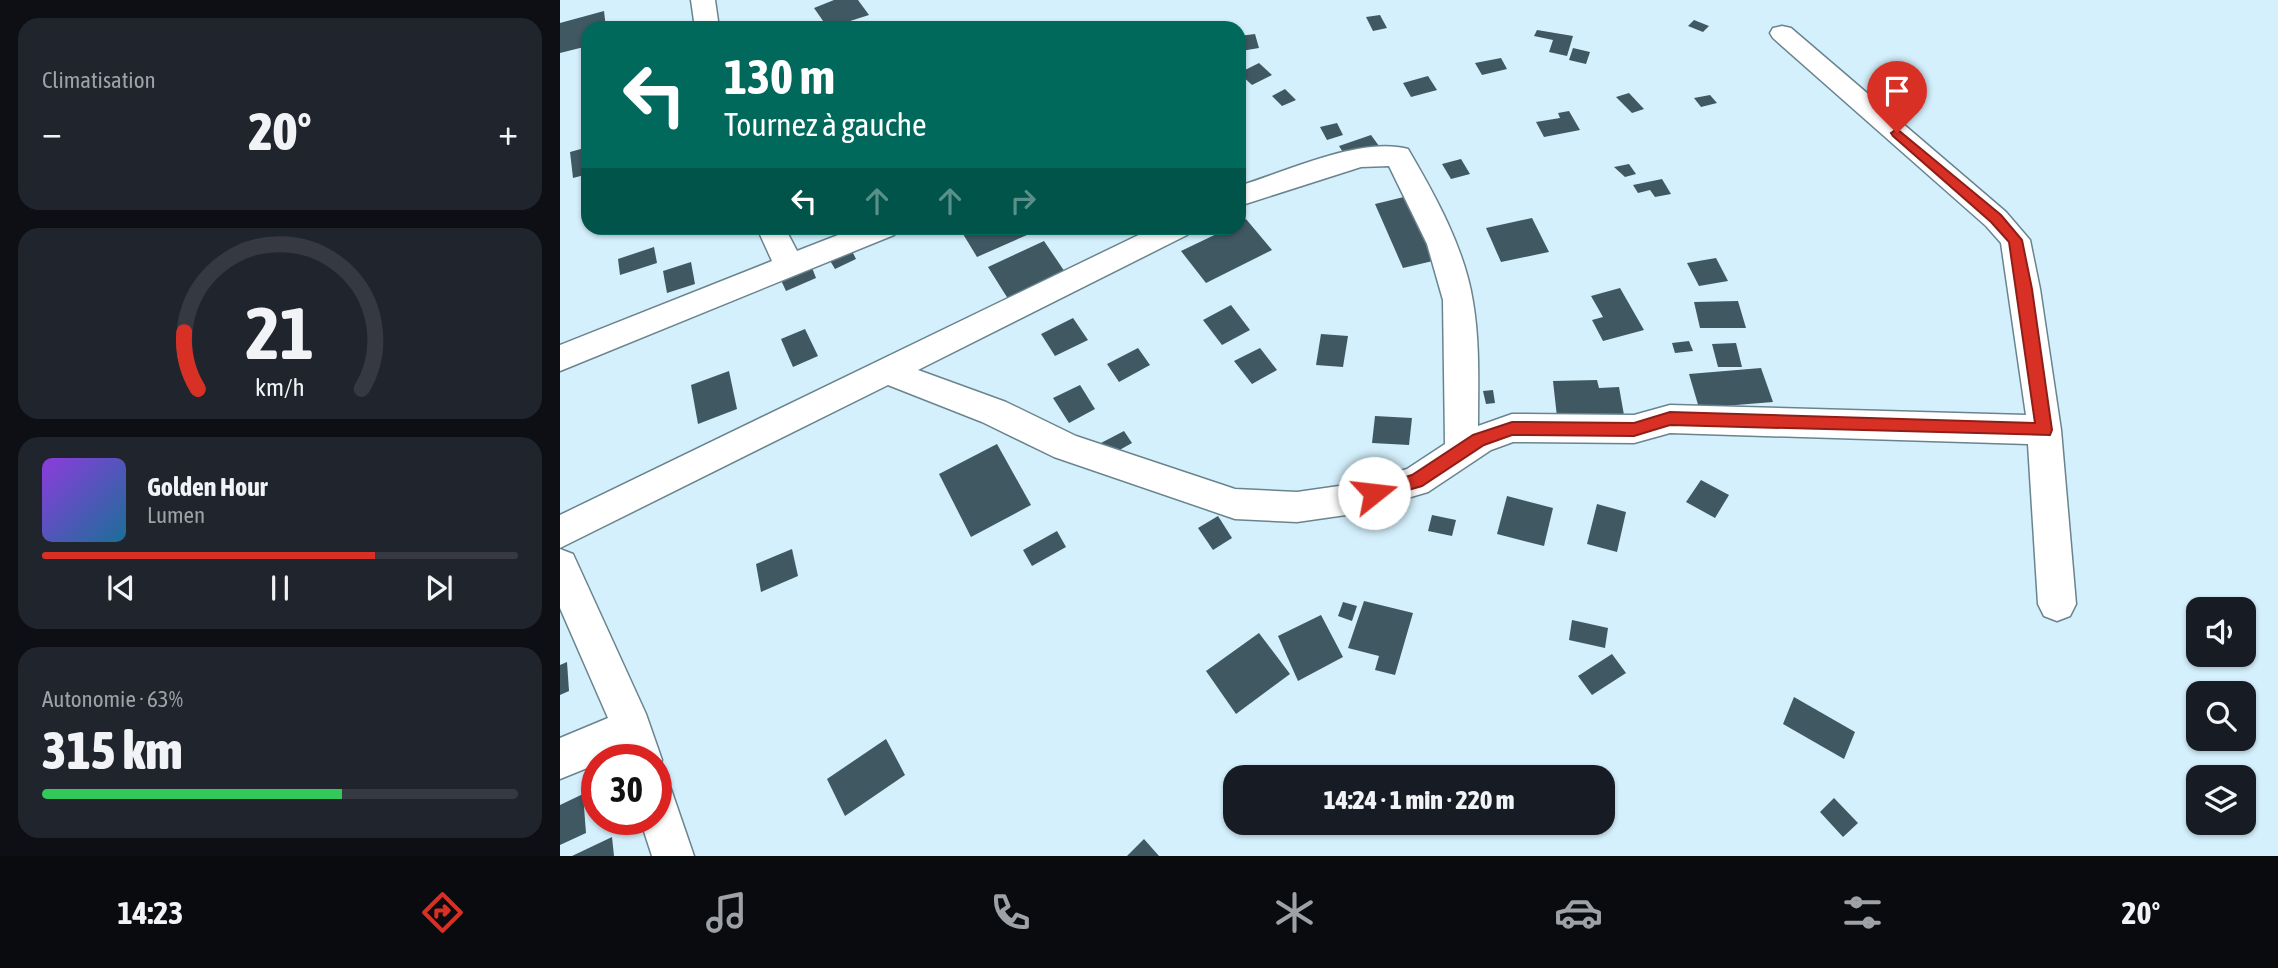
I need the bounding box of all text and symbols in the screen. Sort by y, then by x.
text: 130 m [724,48,835,104]
icon: left [609,49,700,140]
pin [1867,61,1927,133]
text: Climatisation [42,67,156,93]
icon: arrive [1878,72,1916,110]
text: 20° [248,101,312,161]
text: Tournez à gauche [724,106,927,143]
text: − [42,110,62,153]
text: + [498,110,518,153]
icon: left [785,182,823,220]
icon: ahead [858,182,896,220]
icon: ahead [931,182,969,220]
icon: right [1004,182,1042,220]
text: 21 [246,292,314,375]
text: km/h [255,373,305,401]
position arrow [1337,456,1411,530]
text: Golden Hour [147,472,267,502]
text: Lumen [147,502,205,528]
icon: previous [102,569,140,607]
icon: pause [261,569,299,607]
icon: next [420,569,458,607]
map controls [2186,597,2256,835]
button: sound [2186,597,2256,667]
button: search [2186,681,2256,751]
text: Autonomie · 63% [42,686,183,712]
text: 315 km [42,720,183,780]
speed limit sign: 30 [581,744,672,835]
button: layers [2186,765,2256,835]
text: 14:24 · 1 min · 220 m [1324,785,1514,815]
icon: directions [418,888,467,937]
icon: music [702,888,751,937]
icon: phone [986,888,1035,937]
icon: climate [1270,888,1319,937]
icon: car [1554,888,1603,937]
icon: filters [1838,888,1887,937]
text: 14:23 [117,894,183,931]
text: 20° [2122,894,2160,931]

